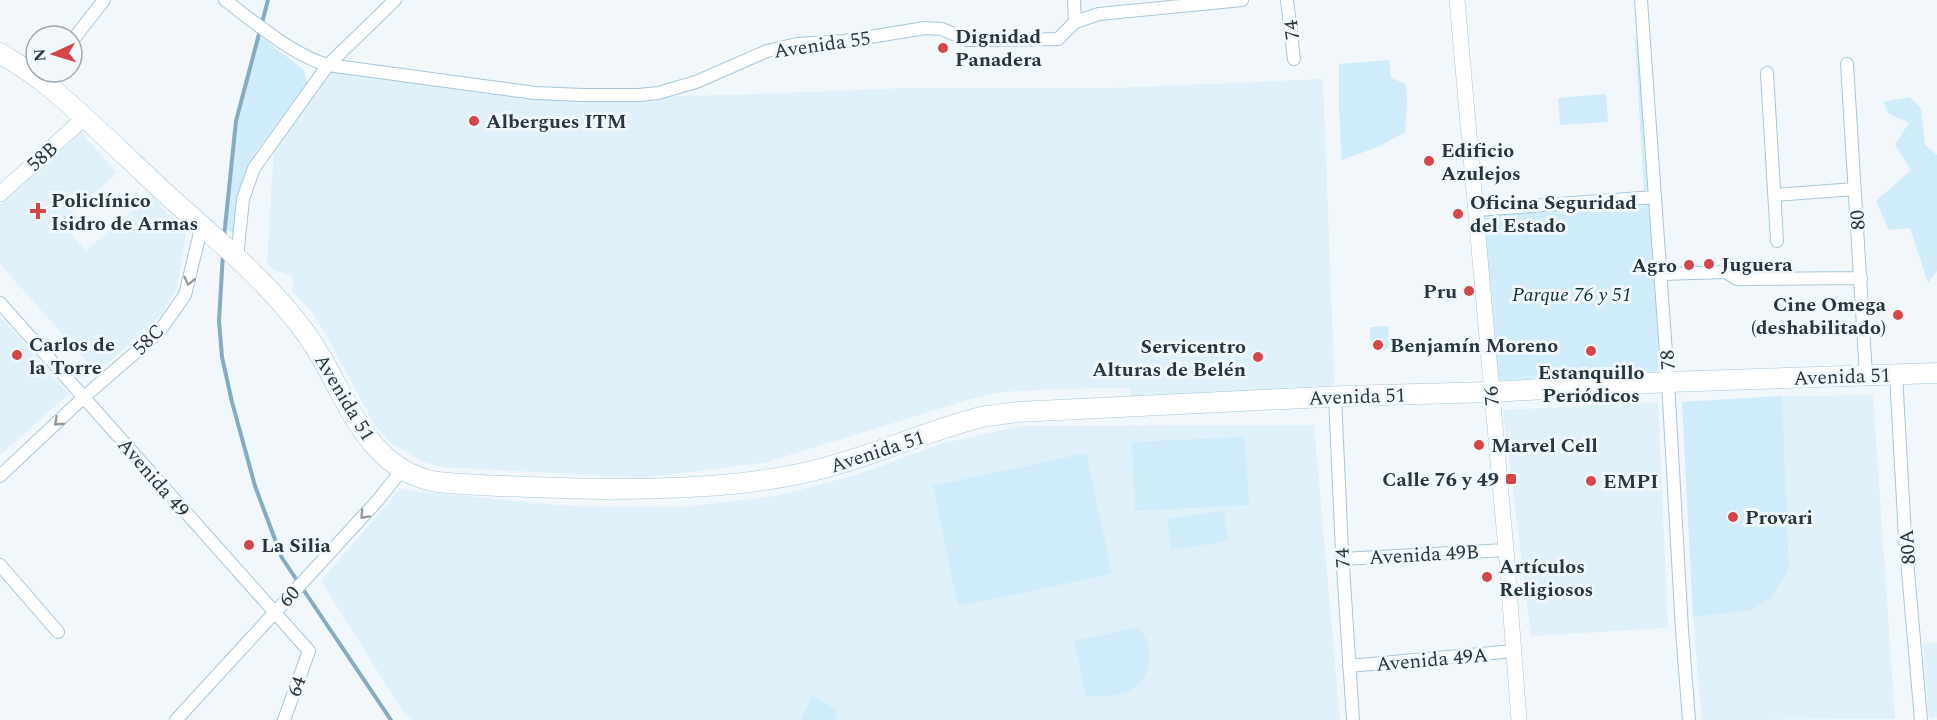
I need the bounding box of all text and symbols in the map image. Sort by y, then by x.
street label: 74 [1276,18,1308,42]
place label: Dignidad Panadera [955,22,1042,75]
street label: Avenida 55 [772,23,872,67]
north arrow [24,24,84,84]
marker: Dignidad Panadera [936,41,950,55]
text: N [28,48,52,62]
place label: Albergues ITM [486,107,627,137]
marker: Albergues ITM [467,114,481,128]
street label: 58B [20,134,65,179]
place label: Edificio Azulejos [1441,136,1521,189]
marker: Edificio Azulejos [1422,154,1436,168]
place label: Policlínico Isidro de Armas [51,186,198,239]
place label: Oficina Seguridad del Estado [1470,188,1637,241]
marker: Policlínico Isidro de Armas [29,202,47,220]
marker: Oficina Seguridad del Estado [1451,207,1465,221]
street label: 80 [1842,209,1874,231]
place label: Juguera [1721,250,1793,280]
place label: Agro [1632,251,1677,281]
marker: Juguera [1702,257,1716,271]
marker: Agro [1682,258,1696,272]
one-way arrow [183,276,196,286]
place label: Pru [1423,277,1457,307]
park label: Parque 76 y 51 [1512,280,1632,310]
marker: Pru [1462,284,1476,298]
place label: Cine Omega (deshabilitado) [1751,290,1887,343]
marker: Cine Omega (deshabilitado) [1891,308,1905,322]
street label: 58C [126,317,172,363]
place label: Carlos de la Torre [29,330,115,383]
place label: Benjamín Moreno [1390,331,1558,361]
place label: Servicentro Alturas de Belén [1092,332,1246,385]
marker: Benjamín Moreno [1371,338,1385,352]
marker: Estanquillo Periódicos [1584,344,1598,358]
marker: Carlos de la Torre [10,348,24,362]
street label: Avenida 51 [306,348,382,447]
street label: 78 [1652,349,1684,371]
marker: Servicentro Alturas de Belén [1251,350,1265,364]
place label: Estanquillo Periódicos [1538,358,1644,411]
street label: Avenida 51 [1793,360,1891,394]
street label: Avenida 51 [1308,380,1406,414]
street label: 76 [1476,385,1508,407]
one-way arrow [54,415,65,426]
street label: Avenida 51 [826,423,928,481]
street label: Avenida 49 [110,431,196,524]
place label: Marvel Cell [1491,431,1598,461]
marker: Marvel Cell [1472,438,1486,452]
place label: Calle 76 y 49 [1382,465,1499,495]
place label: EMPI [1603,467,1658,497]
marker: Calle 76 y 49 [1504,472,1518,486]
marker: EMPI [1584,474,1598,488]
place label: Provari [1745,503,1813,533]
one-way arrow [360,509,371,519]
marker: Provari [1726,510,1740,524]
street label: 80A [1892,528,1924,565]
place label: La Silia [261,531,332,561]
street label: Avenida 49B [1368,537,1480,573]
marker: La Silia [242,538,256,552]
street label: 74 [1327,547,1359,569]
place label: Artículos Religiosos [1499,552,1593,605]
marker: Artículos Religiosos [1480,570,1494,584]
street label: 60 [272,579,308,614]
street label: Avenida 49A [1375,640,1489,680]
street label: 64 [279,672,314,701]

